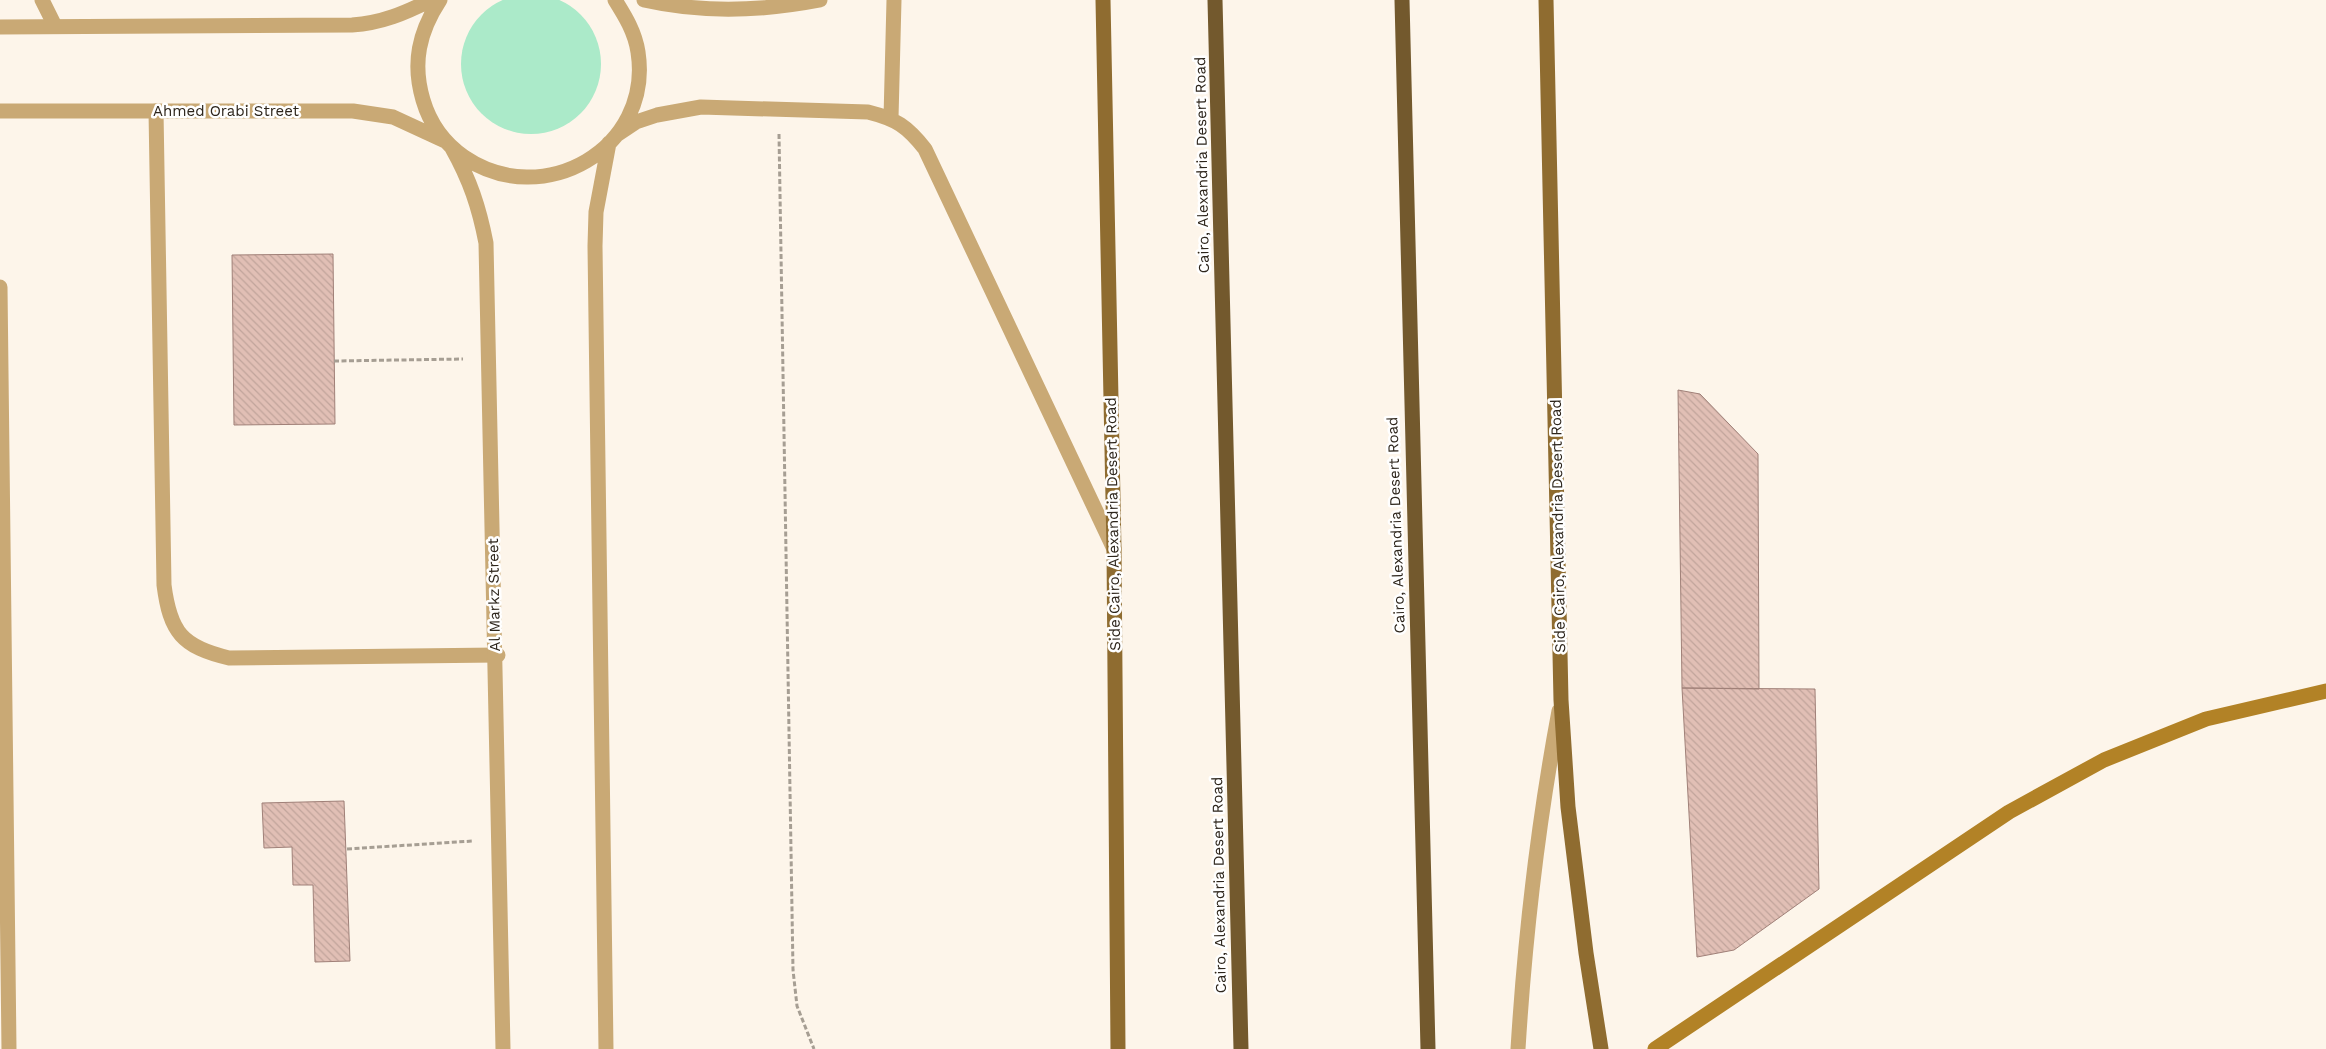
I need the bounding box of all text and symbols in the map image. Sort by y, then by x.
street label: Cairo, Alexandria Desert Road [1191,56,1213,274]
street label: Ahmed Orabi Street [153,102,300,120]
street label: Side Cairo, Alexandria Desert Road [1102,397,1124,651]
street label: Side Cairo, Alexandria Desert Road [1547,399,1569,653]
street label: Cairo, Alexandria Desert Road [1383,416,1409,634]
street label: Al Markz Street [484,538,504,652]
street label: Cairo, Alexandria Desert Road [1208,776,1230,994]

